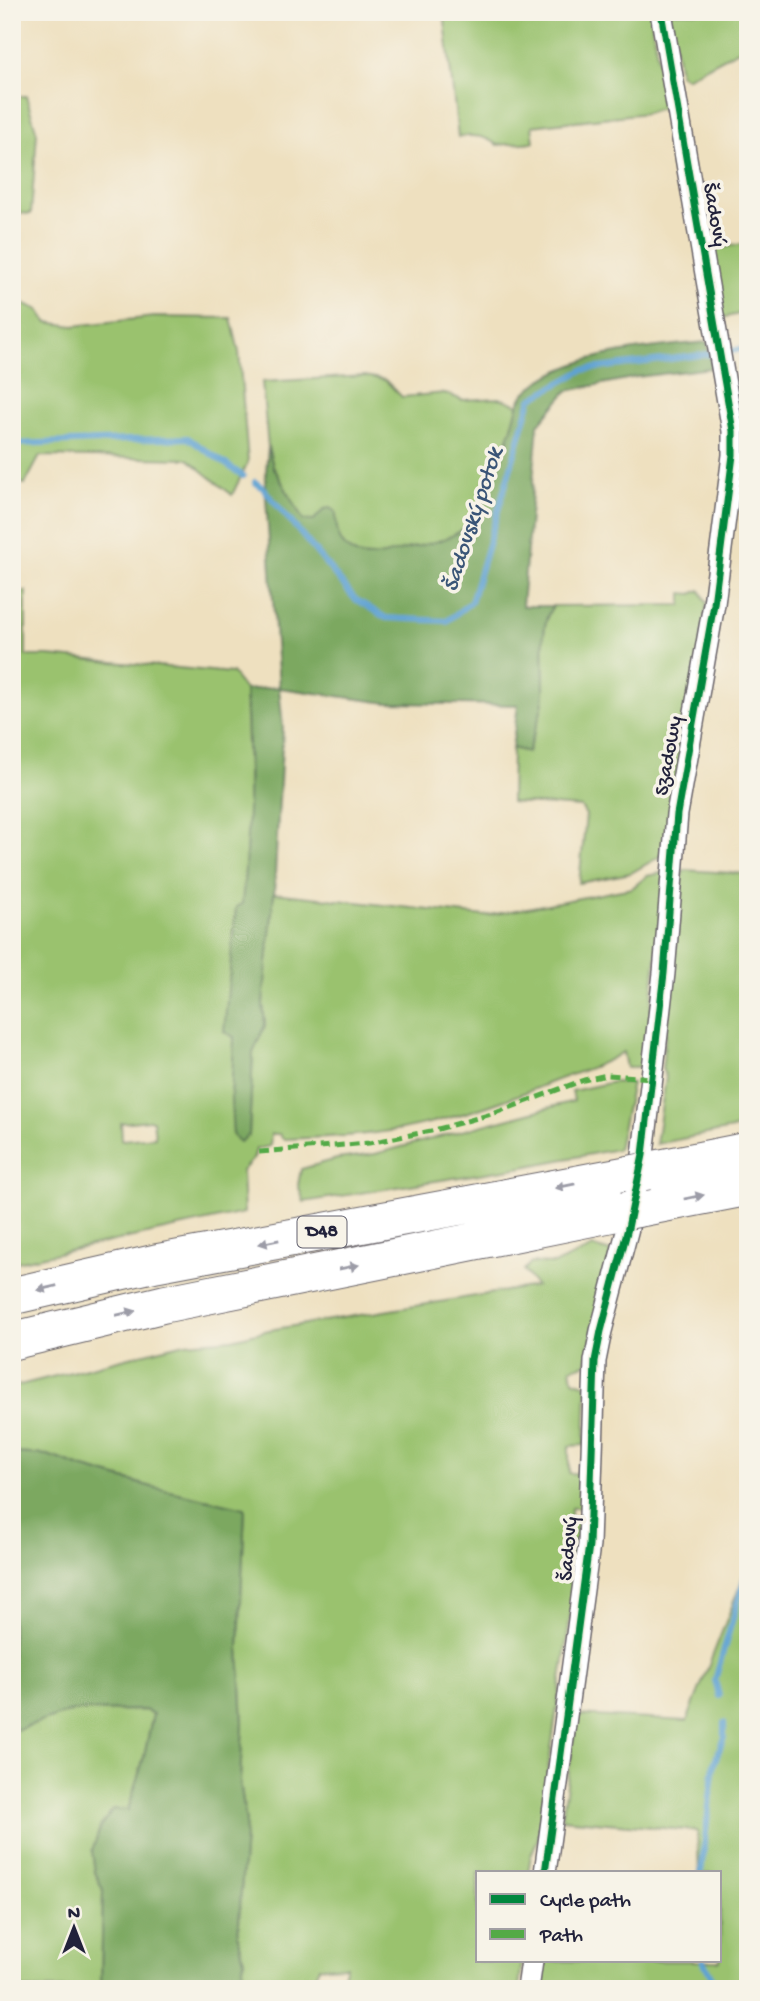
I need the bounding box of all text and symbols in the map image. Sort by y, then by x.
street label: Šadový [695,181,732,249]
water label: Šadovský potok [438,442,511,595]
street label: Szadowy [651,714,689,798]
one-way arrow [554,1181,576,1192]
one-way arrow [683,1192,705,1203]
road number: D48 [298,1216,346,1248]
one-way arrow [258,1237,280,1248]
one-way arrow [338,1261,360,1272]
one-way arrow [36,1282,58,1293]
one-way arrow [115,1307,137,1318]
street label: Šadový [554,1516,585,1582]
legend [476,1871,722,1962]
text: Cycle path [540,1890,631,1915]
north arrow [38,1892,108,1962]
text: N [68,1903,80,1926]
text: Path [539,1925,583,1950]

